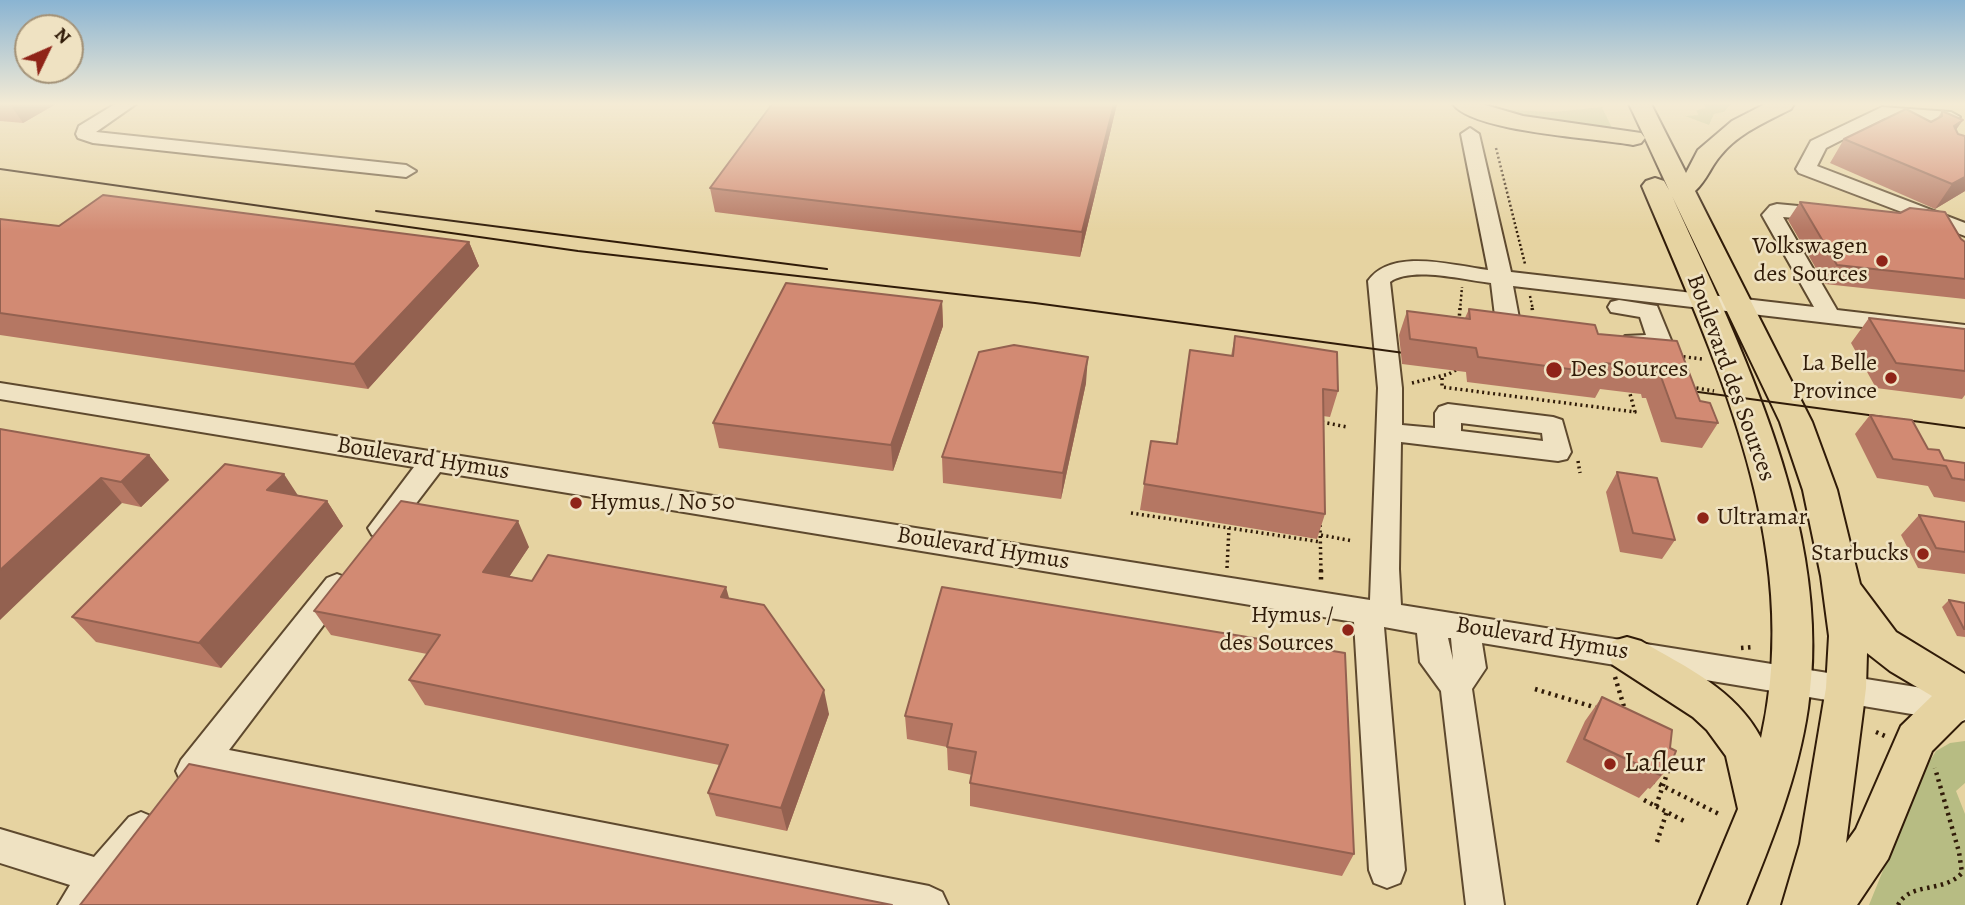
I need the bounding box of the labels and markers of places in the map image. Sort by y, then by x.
place label: Volkswagen des Sources [1752,233,1868,289]
marker: Volkswagen des Sources [1874,253,1890,269]
place label: La Belle Province [1792,350,1877,406]
place label: Des Sources [1570,356,1688,384]
marker: Des Sources [1544,360,1564,380]
marker: La Belle Province [1883,370,1899,386]
place label: Hymus / No 50 [590,489,735,517]
marker: Hymus / No 50 [568,495,584,511]
place label: Ultramar [1717,504,1808,532]
marker: Ultramar [1695,510,1711,526]
place label: Starbucks [1811,540,1909,568]
marker: Starbucks [1915,546,1931,562]
place label: Hymus / des Sources [1220,602,1334,658]
marker: Hymus / des Sources [1340,622,1356,638]
place label: Lafleur [1624,747,1706,781]
marker: Lafleur [1602,756,1618,772]

